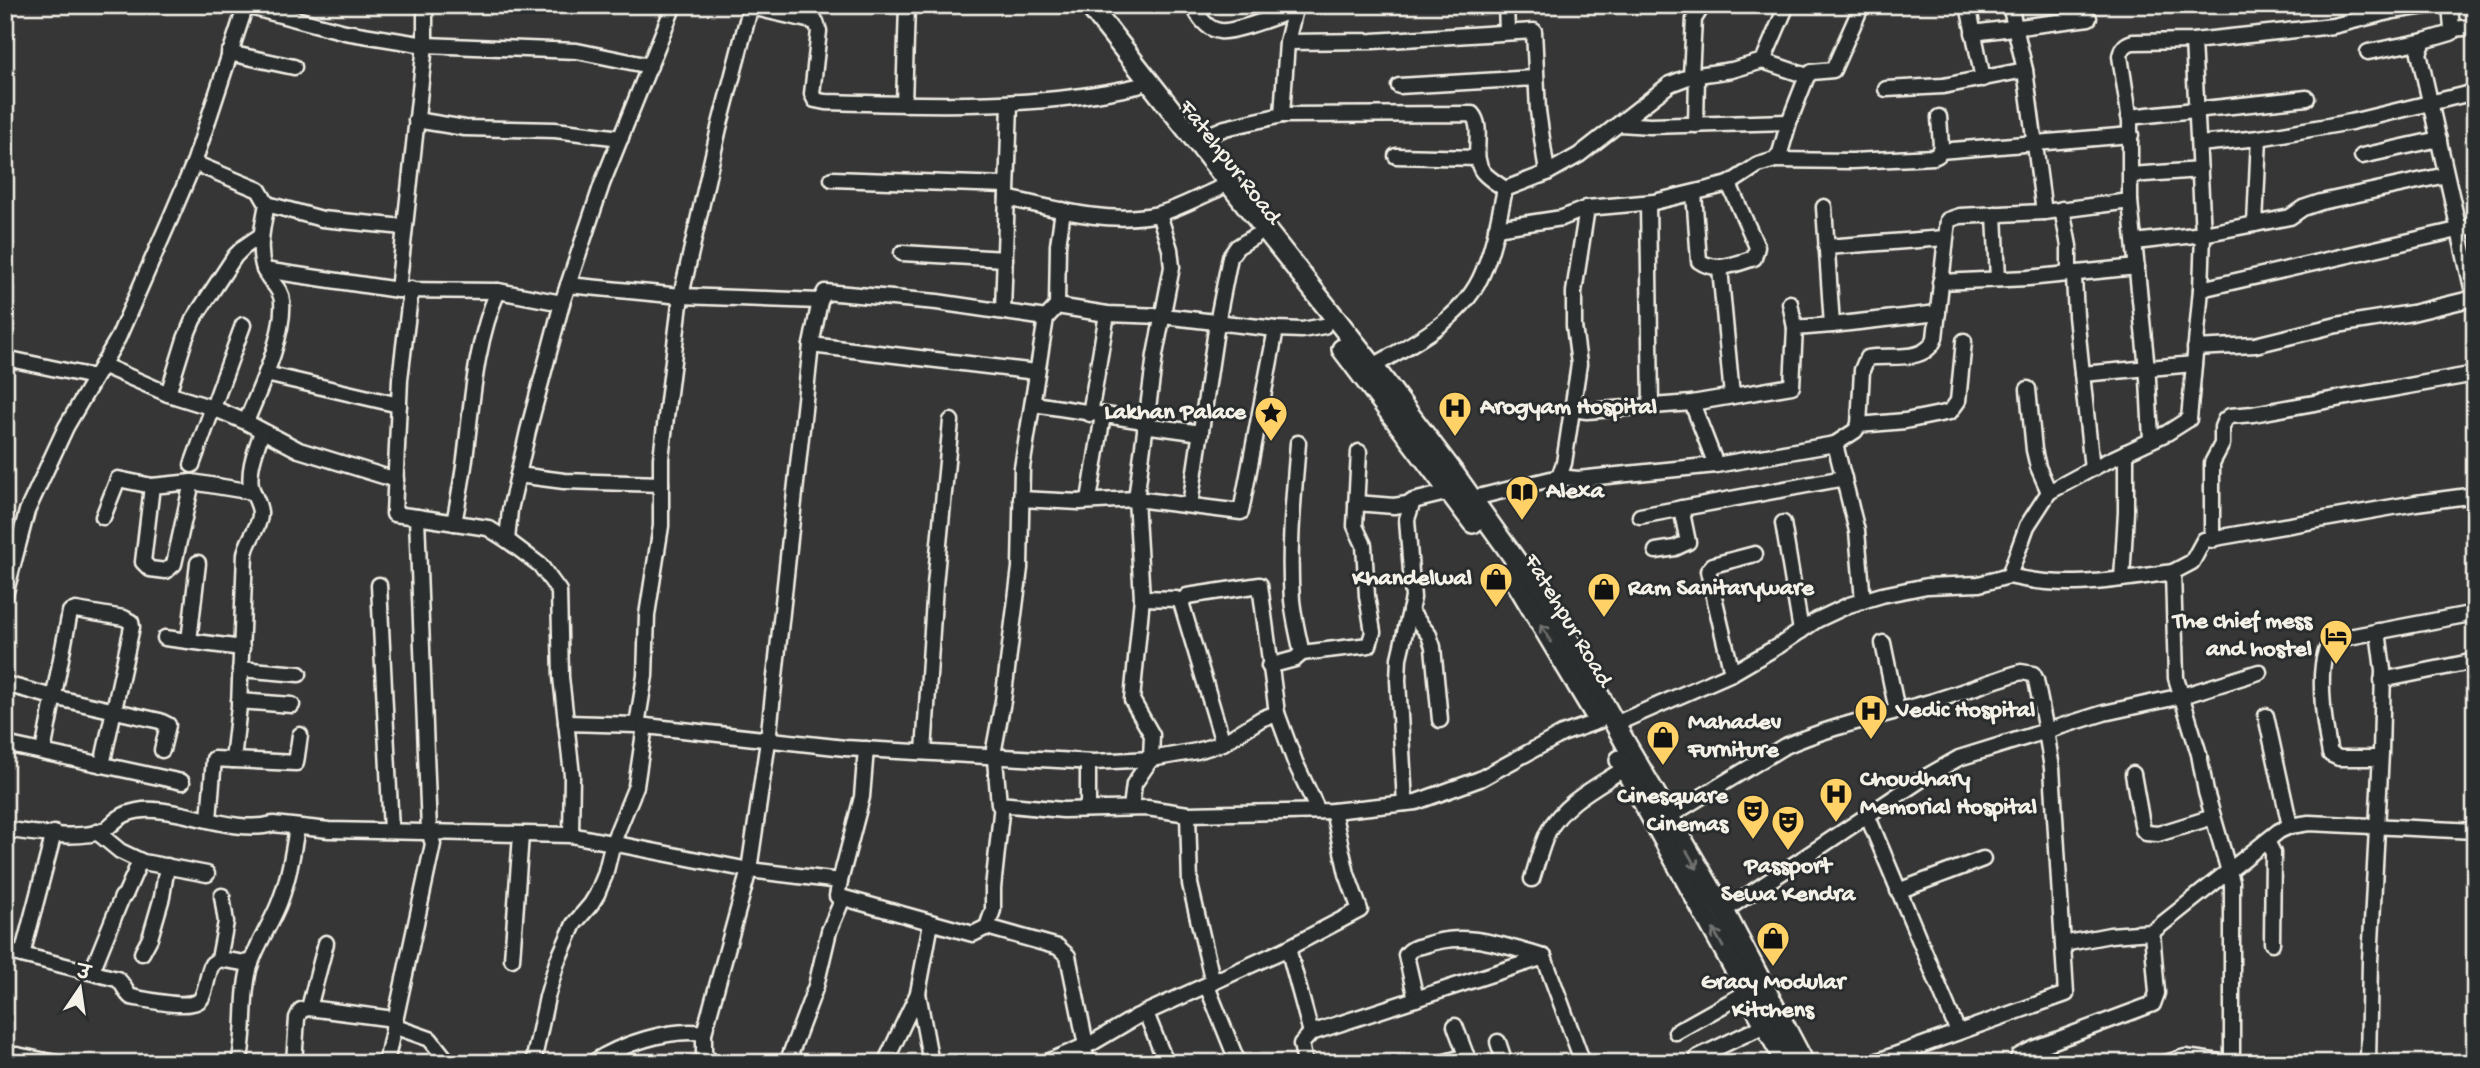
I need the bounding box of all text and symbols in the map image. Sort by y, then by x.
street label: Fatehpur Road [1171,94,1288,233]
hospital icon: Arogyam Hospital [1436,389,1474,438]
place icon: Lakhan Palace [1252,394,1290,443]
place label: Arogyam Hospital [1479,394,1657,423]
place label: Lakhan Palace [1104,399,1248,428]
library icon: Alexa [1503,473,1541,522]
place label: Alexa [1545,478,1605,507]
street label: Fatehpur Road [1515,548,1619,695]
shop icon: Khandelwal [1477,560,1515,609]
place label: Khandelwal [1351,565,1472,594]
shop icon: Ram Sanitaryware [1585,570,1623,619]
place label: Ram Sanitaryware [1627,575,1816,604]
place label: The chief mess and hostel [2171,608,2313,665]
hotel icon: The chief mess and hostel [2317,617,2355,666]
one-way arrow [1539,624,1553,644]
hospital icon: Vedic Hospital [1852,692,1890,741]
place label: Vedic Hospital [1895,697,2035,726]
place label: Mahadev Furniture [1687,709,1782,766]
shop icon: Mahadev Furniture [1644,718,1682,767]
place label: Choudhary Memorial Hospital [1860,766,2037,823]
hospital icon: Choudhary Memorial Hospital [1817,775,1855,824]
place label: Cinesquare Cinemas [1617,783,1730,840]
theatre icon: Cinesquare Cinemas [1734,792,1772,841]
theatre icon: Passport Sewa Kendra [1769,803,1807,852]
one-way arrow [1686,850,1700,870]
place label: Passport Sewa Kendra [1721,853,1857,910]
shop icon: Gracy Modular Kitchens [1754,919,1792,968]
one-way arrow [1711,929,1725,949]
north arrow [46,953,116,1023]
text: उ [72,962,94,988]
place label: Gracy Modular Kitchens [1701,969,1848,1026]

